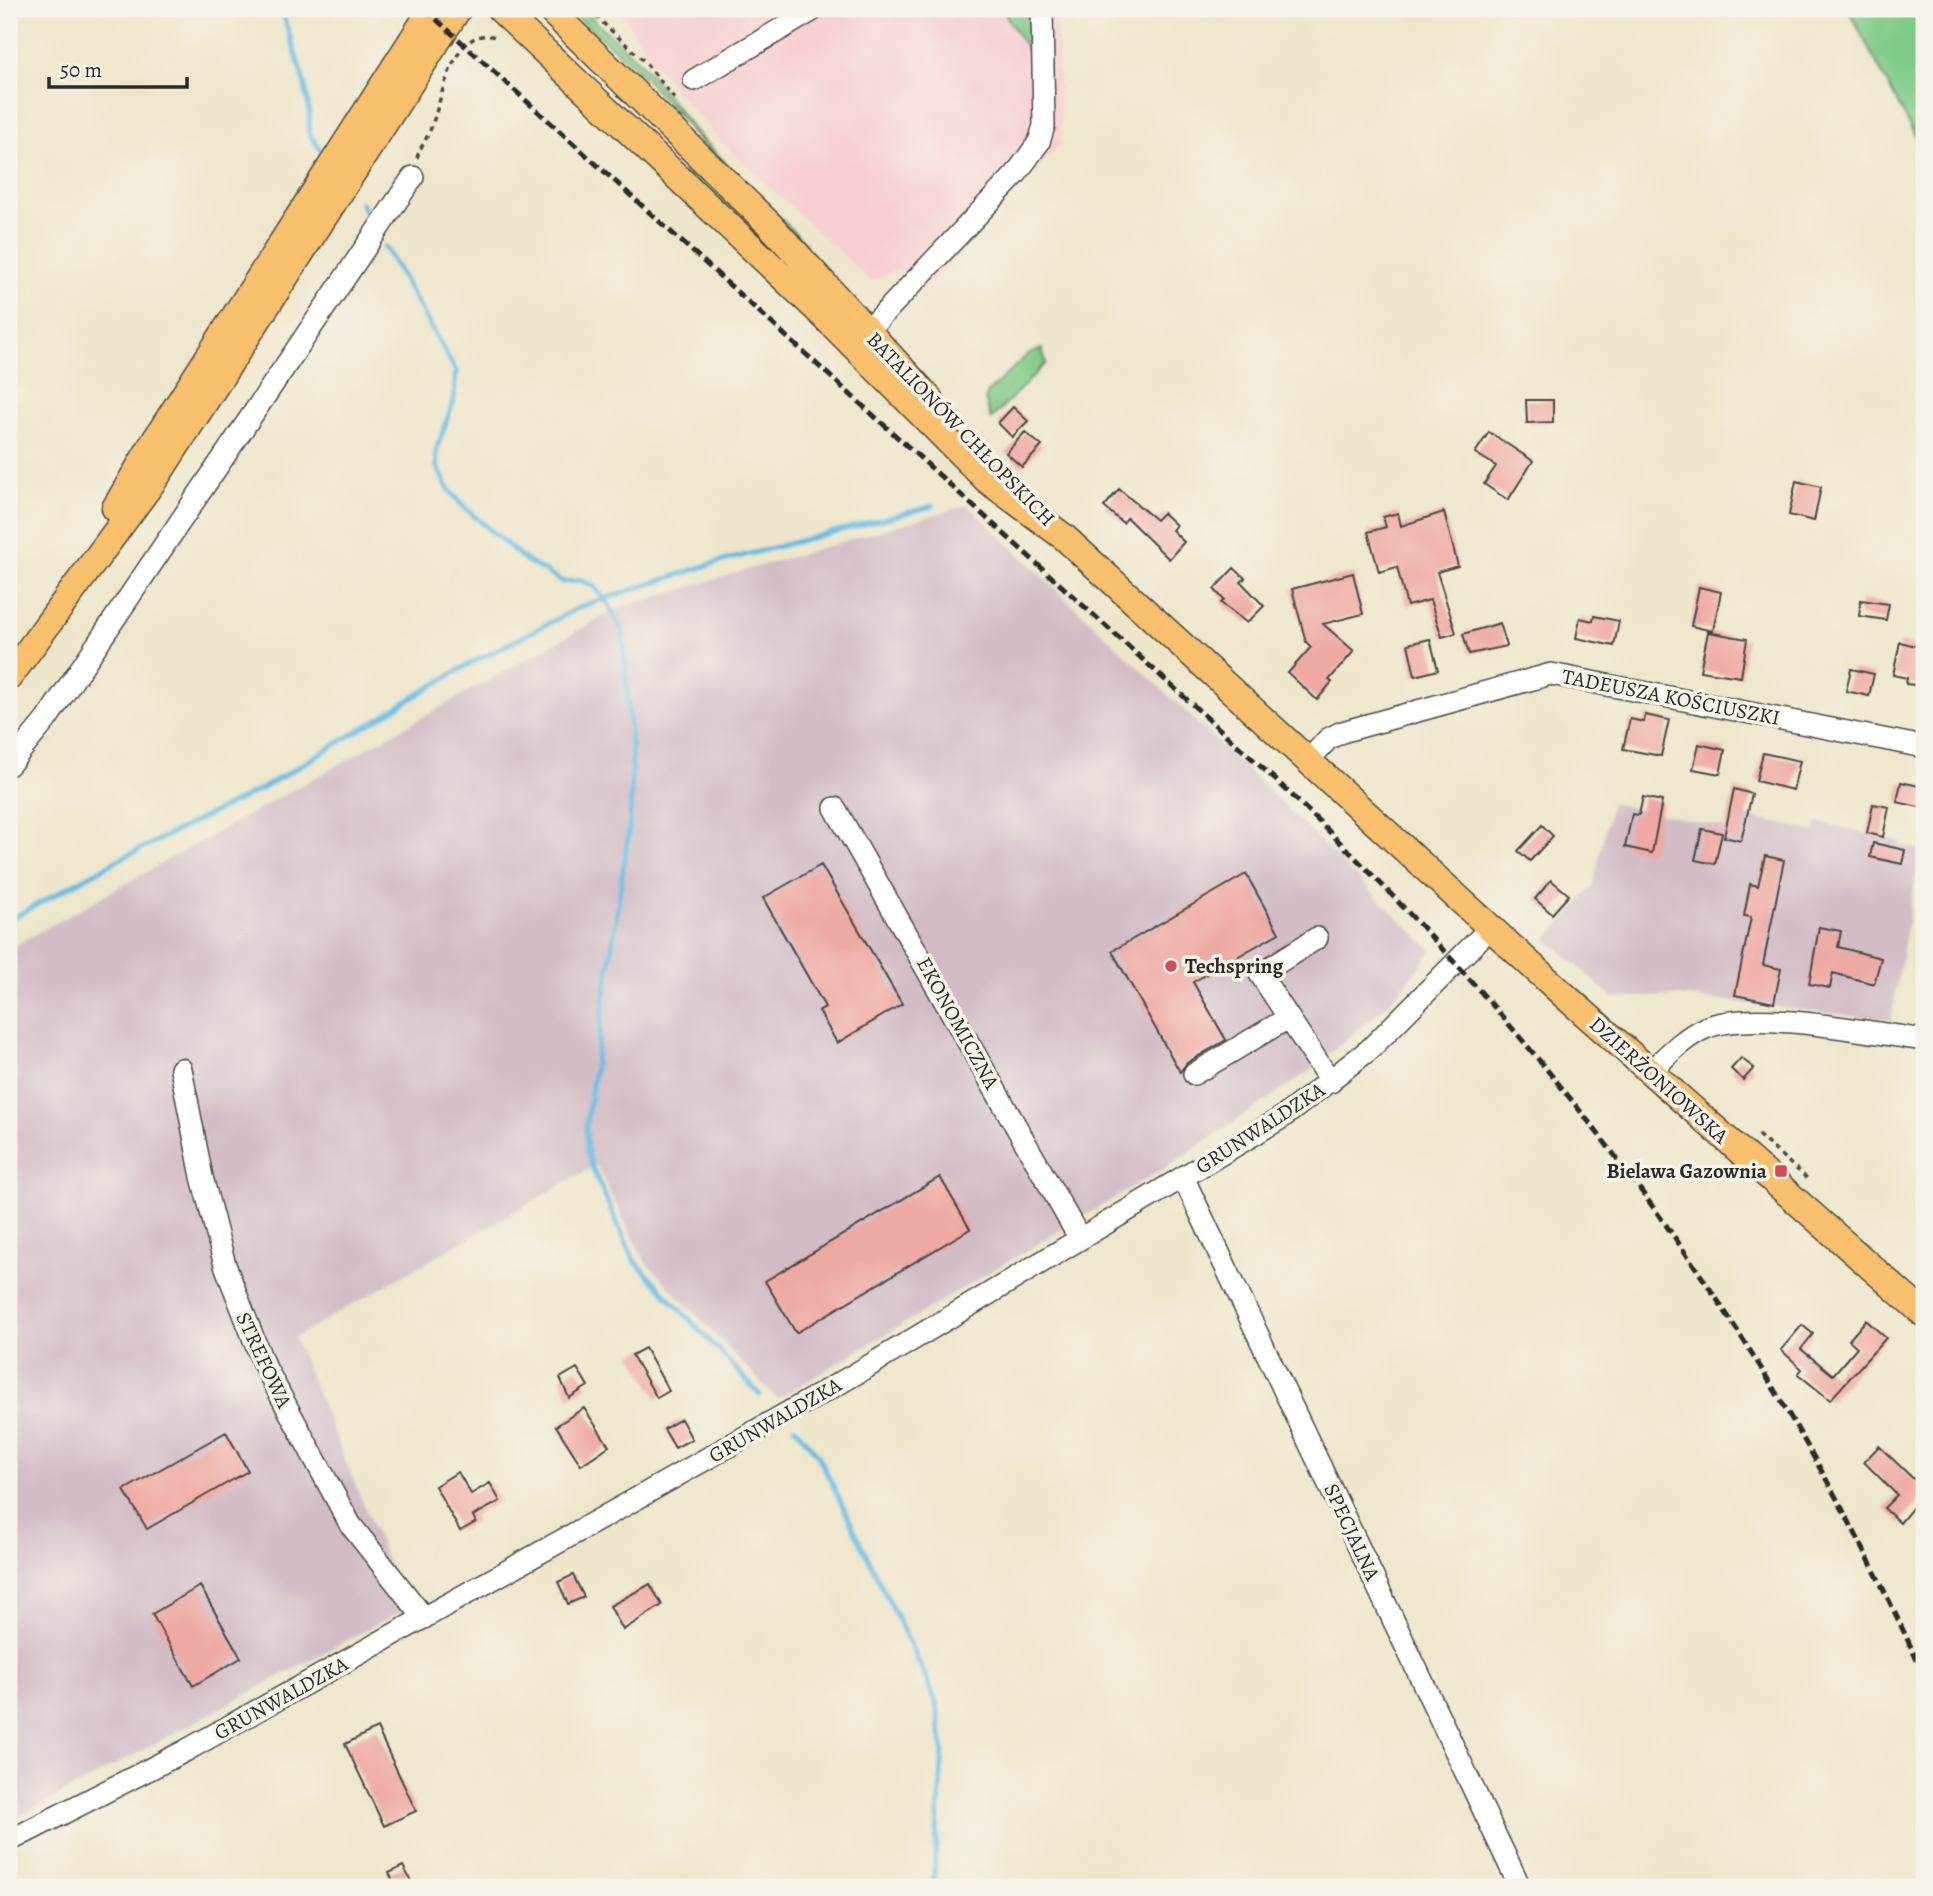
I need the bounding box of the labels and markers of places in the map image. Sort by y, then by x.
place label: Techspring [1185,952,1283,980]
marker: Techspring [1163,958,1179,974]
place label: Bielawa Gazownia [1606,1157,1768,1185]
marker: Bielawa Gazownia [1773,1163,1789,1179]

